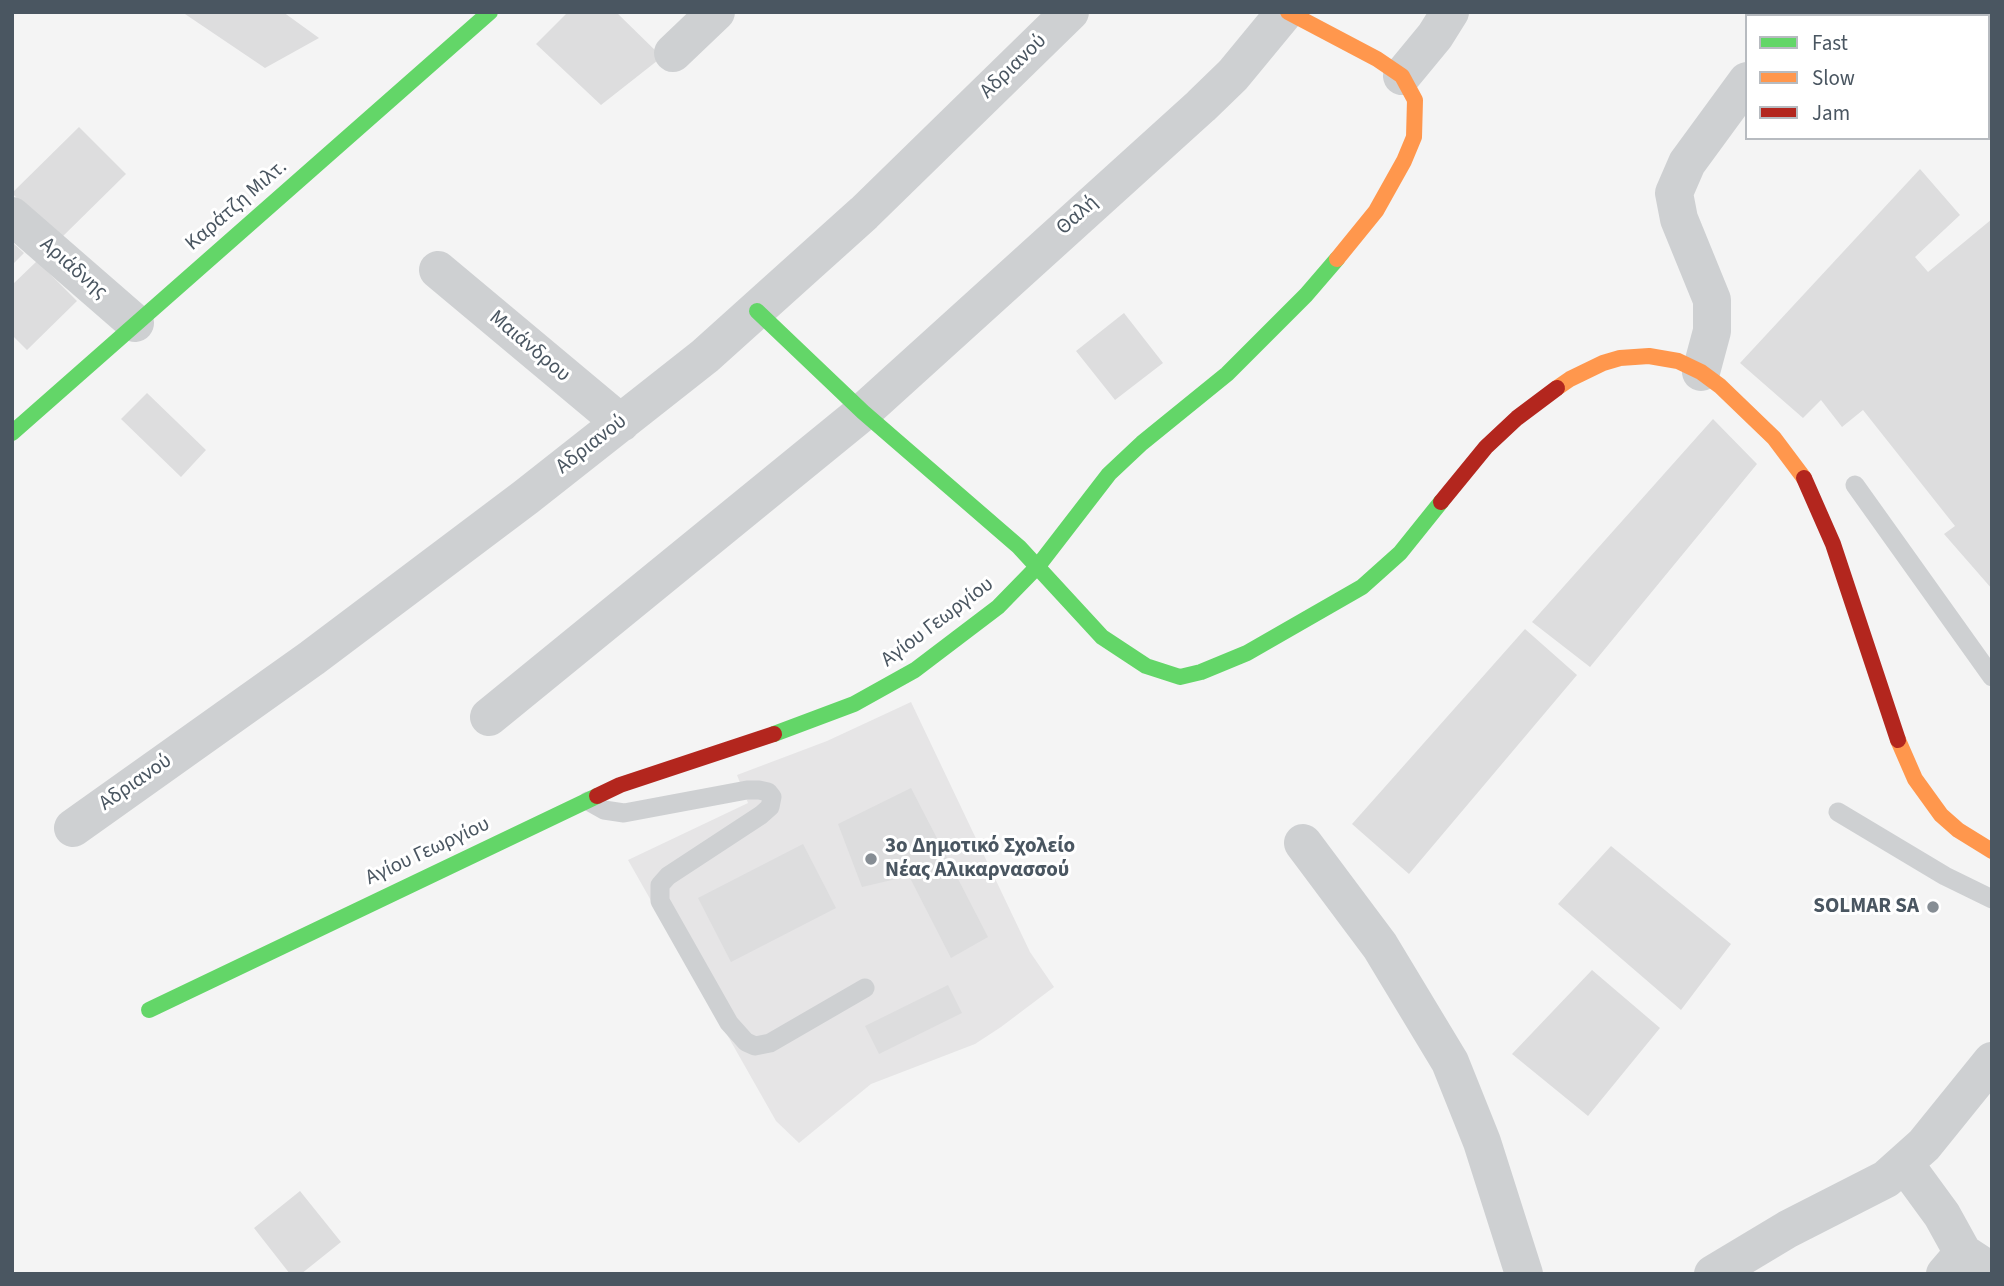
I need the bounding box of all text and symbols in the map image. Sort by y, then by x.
legend [1745,14,1990,140]
text: Fast [1812,28,1848,58]
street label: Αδριανού [976,29,1052,105]
text: Slow [1812,63,1855,93]
text: Jam [1812,98,1850,128]
street label: Καράτζη Μιλτ. [181,155,293,257]
street label: Θαλή [1052,191,1104,241]
street label: Αριάδνης [34,233,112,305]
street label: Μαιάνδρου [483,306,575,388]
street label: Αδριανού [552,410,632,480]
street label: Αγίου Γεωργίου [877,573,999,673]
street label: Αδριανού [95,749,177,817]
street label: Αγίου Γεωργίου [362,812,494,892]
place label: 3ο Δημοτικό Σχολείο Νέας Αλικαρνασσού [885,834,1075,884]
marker: 3ο Δημοτικό Σχολείο Νέας Αλικαρνασσού [863,851,879,867]
place label: SOLMAR SA [1813,894,1919,920]
marker: SOLMAR SA [1925,899,1941,915]

